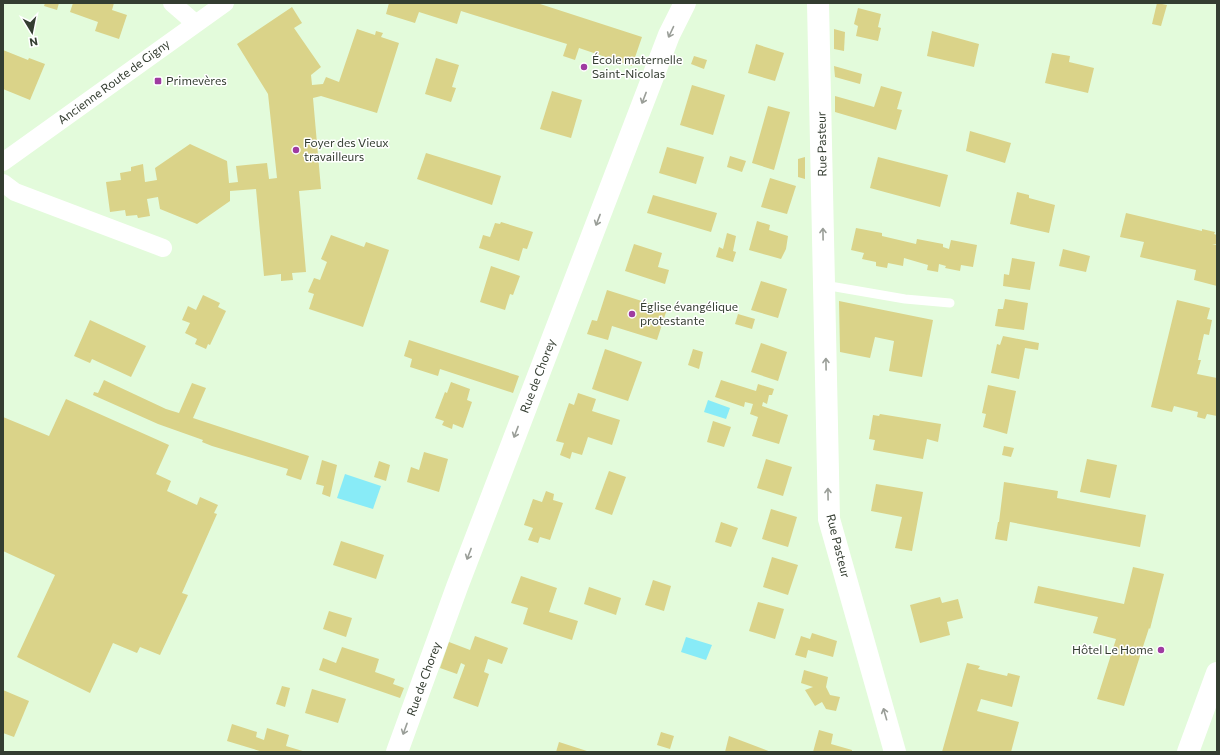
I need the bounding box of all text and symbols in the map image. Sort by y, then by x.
north arrow [12,12,52,52]
one-way arrow [667,26,674,38]
text: N [29,35,39,49]
street label: Ancienne Route de Gigny [55,36,172,126]
place label: École maternelle Saint-Nicolas [592,52,682,80]
marker: École maternelle Saint-Nicolas [579,62,589,72]
place label: Primevères [166,73,227,87]
marker: Primevères [153,76,163,86]
one-way arrow [640,92,648,104]
street label: Rue Pasteur [813,111,829,177]
place label: Foyer des Vieux travailleurs [304,135,389,163]
marker: Foyer des Vieux travailleurs [291,145,301,155]
one-way arrow [593,213,601,225]
one-way arrow [820,228,827,241]
place label: Église évangélique protestante [640,299,738,327]
marker: Église évangélique protestante [627,309,637,319]
street label: Rue de Chorey [517,337,558,415]
one-way arrow [822,358,830,371]
one-way arrow [511,426,519,438]
one-way arrow [825,488,832,501]
street label: Rue Pasteur [824,512,854,579]
one-way arrow [465,547,473,559]
street label: Rue de Chorey [403,640,443,718]
place label: Hôtel Le Home [1072,642,1153,656]
marker: Hôtel Le Home [1156,645,1166,655]
one-way arrow [880,708,888,721]
one-way arrow [401,723,409,735]

